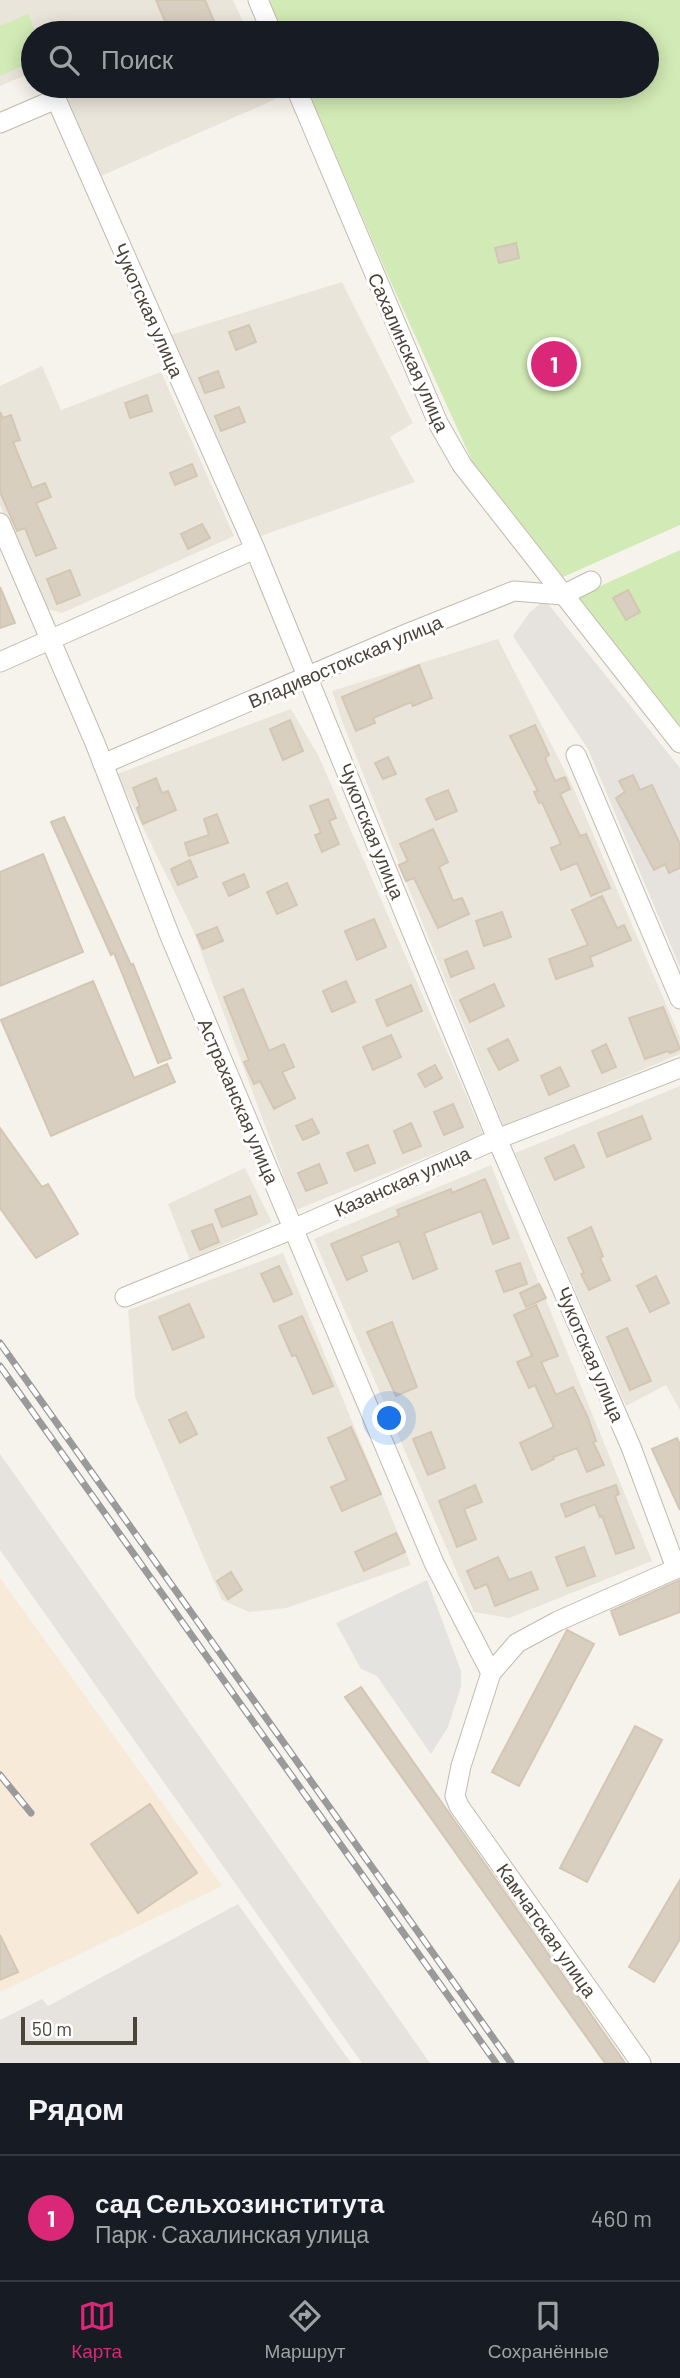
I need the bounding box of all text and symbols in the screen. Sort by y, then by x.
search box [21,21,659,98]
icon: search [45,41,83,79]
text: Поиск [101,43,173,74]
street label: Чукотская улица [109,239,189,381]
street label: Сахалинская улица [364,269,455,435]
pin: 1 [531,338,577,390]
street label: Владивостокская улица [244,609,446,712]
street label: Чукотская улица [334,760,410,903]
street label: Астраханская улица [194,1015,284,1188]
street label: Казанская улица [330,1141,474,1221]
street label: Чукотская улица [552,1283,630,1425]
your location [372,1401,406,1435]
street label: Камчатская улица [492,1859,602,2002]
scale bar [21,2014,136,2046]
text: 50 m [32,2017,72,2040]
text: Рядом [28,2090,124,2126]
text: сад Сельхозинститута [95,2187,384,2218]
text: 1 [47,2204,55,2232]
text: 460 m [591,2204,652,2232]
text: Парк · Сахалинская улица [95,2220,369,2248]
tab: Карта [71,2297,122,2363]
tab: Маршрут [264,2297,345,2363]
tab: Сохранённые [488,2297,609,2363]

